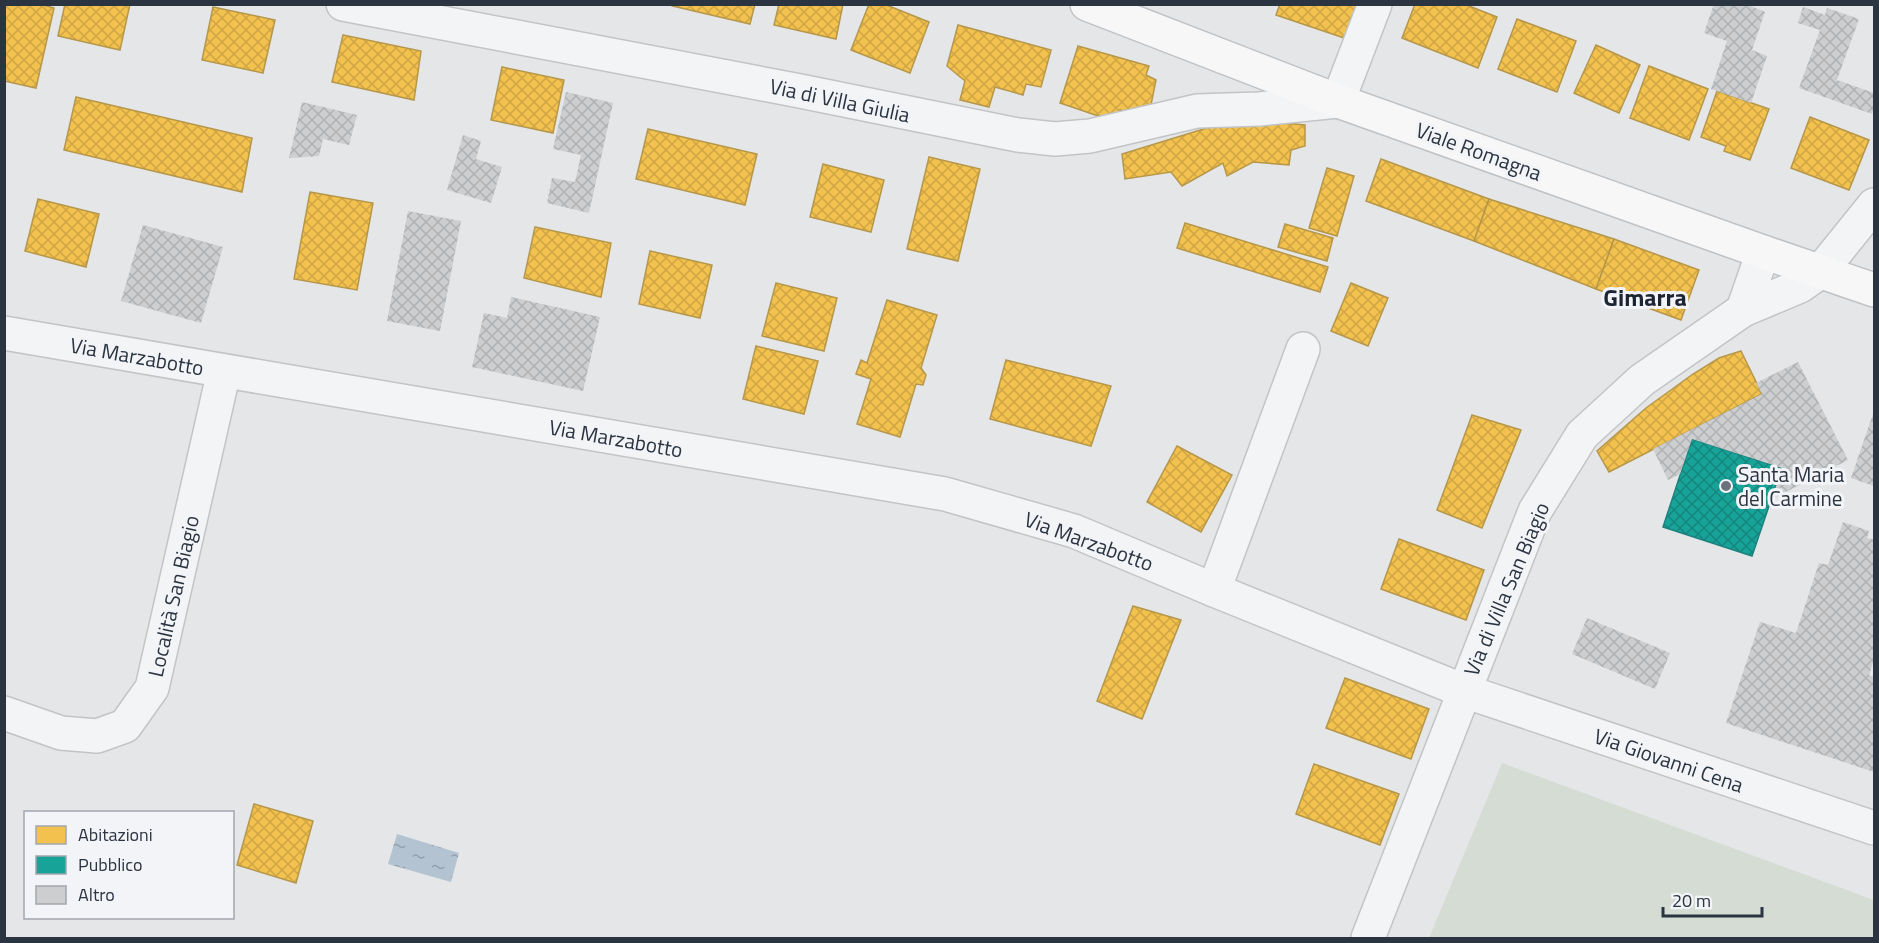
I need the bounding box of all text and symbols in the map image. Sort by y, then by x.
street label: Via di Villa Giulia [767,70,914,131]
street label: Viale Romagna [1412,113,1547,189]
district label: Gimarra [1603,279,1687,315]
street label: Via Marzabotto [68,328,206,384]
street label: Via Marzabotto [547,410,685,466]
place label: Santa Maria del Carmine [1738,458,1845,514]
marker: Santa Maria del Carmine [1719,479,1733,493]
street label: Via di Villa San Biagio [1455,497,1557,681]
street label: Via Marzabotto [1020,503,1158,579]
street label: Località San Biagio [139,512,207,680]
street label: Via Giovanni Cena [1590,719,1749,801]
legend [24,811,234,919]
text: Abitazioni [78,821,153,848]
text: Pubblico [78,851,143,878]
scale bar [1663,880,1762,918]
text: Altro [78,881,115,908]
text: 20 m [1672,887,1711,914]

